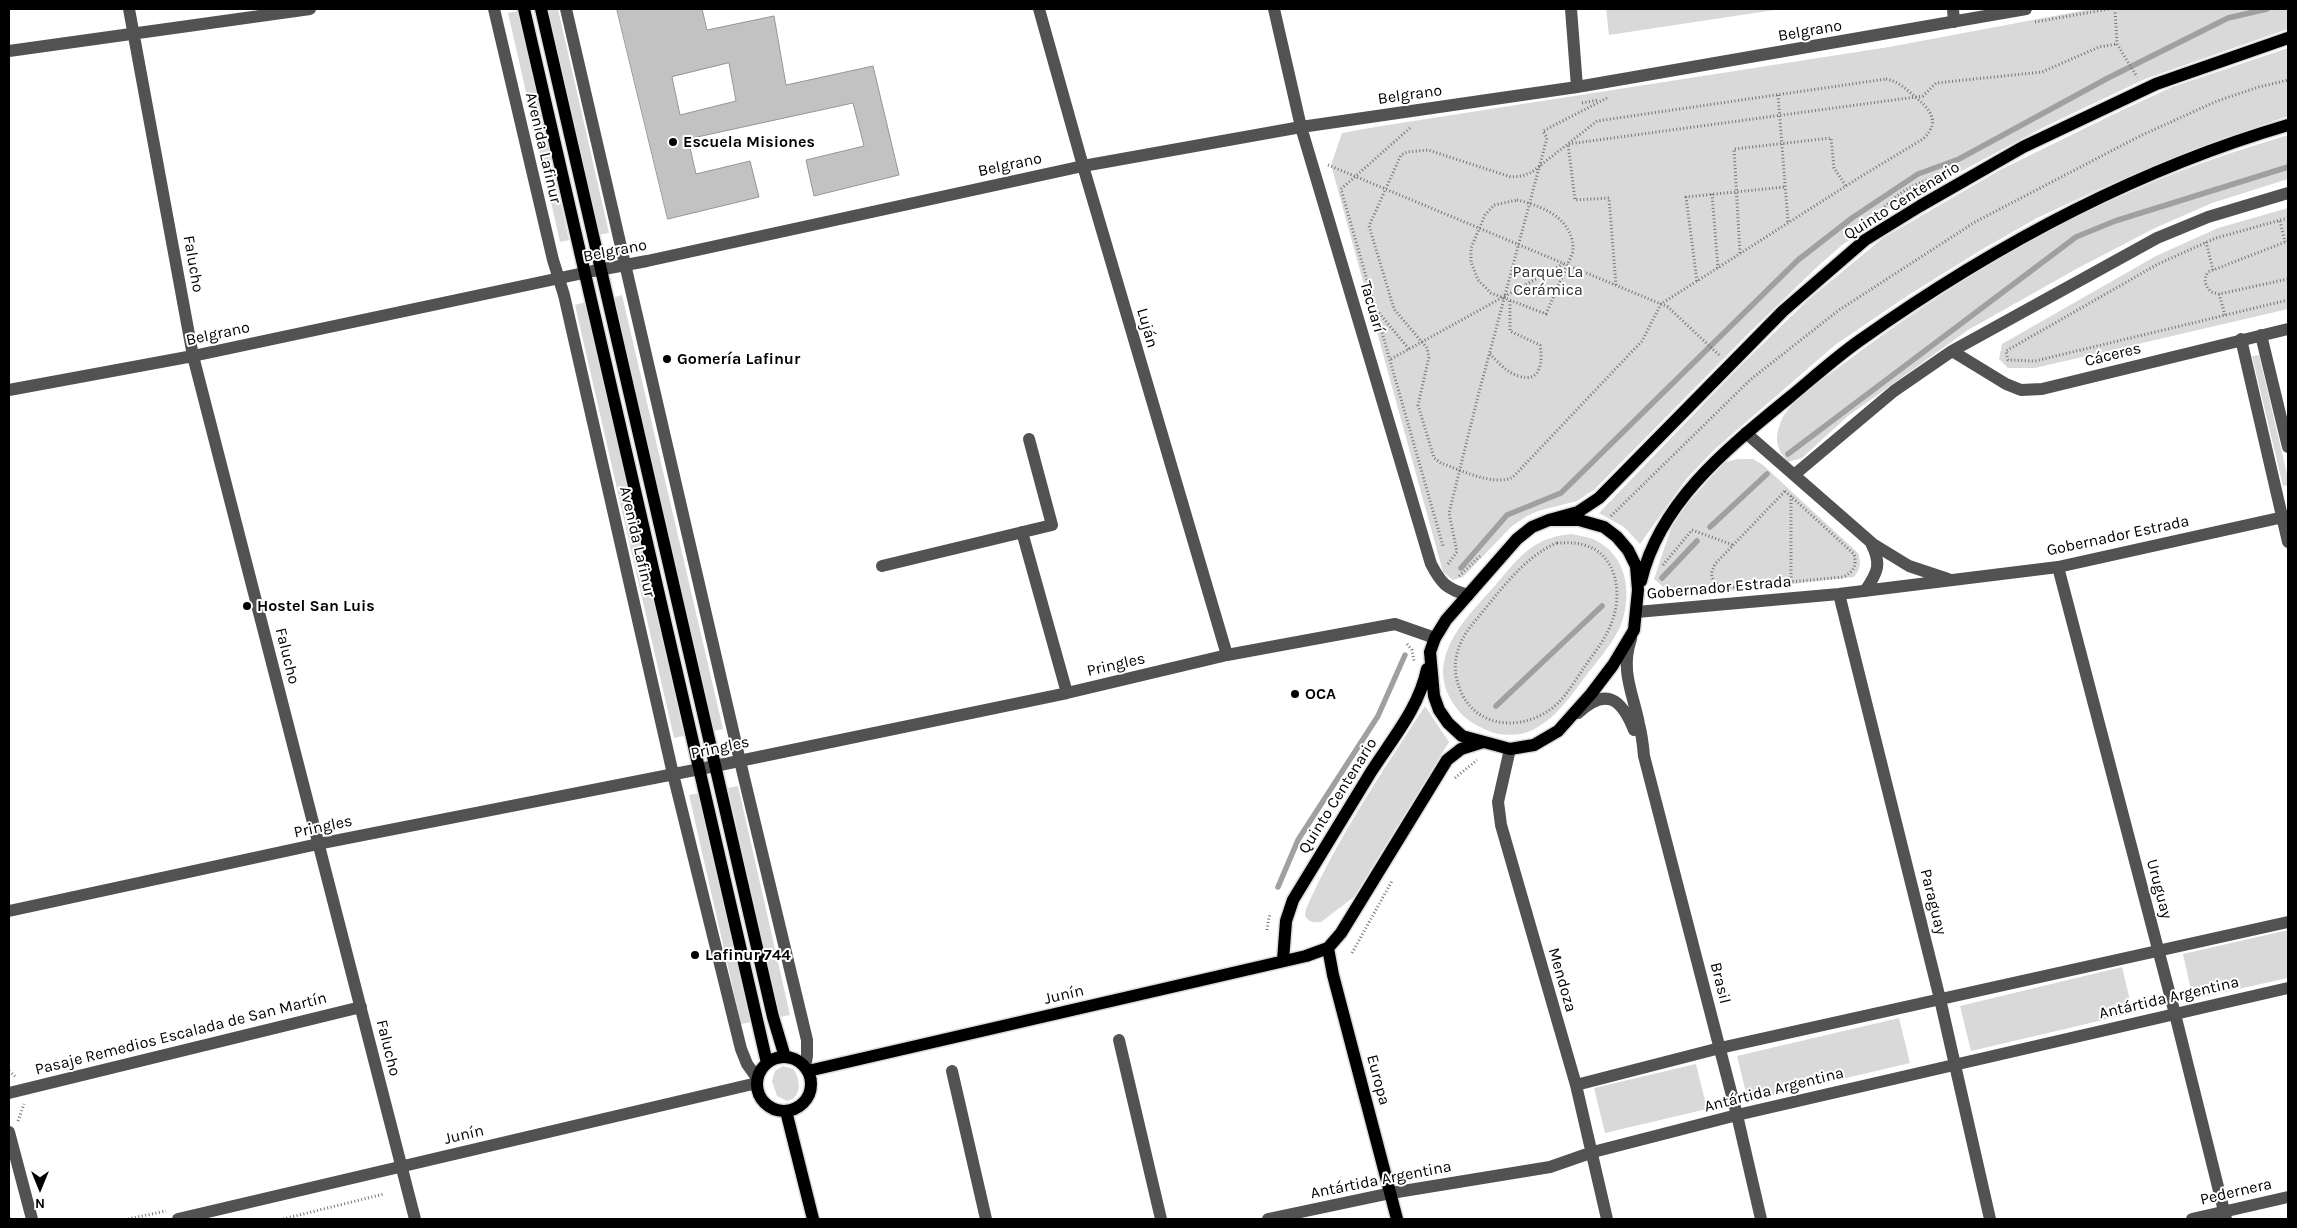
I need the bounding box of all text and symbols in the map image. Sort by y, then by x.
street label: Belgrano [1776,16,1844,46]
street label: Belgrano [1377,81,1443,109]
street label: Avenida Lafinur [521,91,565,205]
place label: Escuela Misiones [683,132,815,152]
marker: Escuela Misiones [667,136,679,148]
street label: Belgrano [976,149,1044,181]
street label: Quinto Centenario [1841,158,1963,244]
street label: Falucho [179,234,207,294]
street label: Belgrano [581,235,649,267]
park label: Parque La Cerámica [1513,262,1583,300]
street label: Tacuarí [1356,279,1388,335]
street label: Luján [1132,306,1162,350]
street label: Belgrano [184,318,252,350]
street label: Cáceres [2083,339,2143,371]
place label: Gomería Lafinur [677,349,800,369]
marker: Gomería Lafinur [661,353,673,365]
street label: Avenida Lafinur [615,485,659,599]
street label: Gobernador Estrada [2045,512,2191,560]
street label: Gobernador Estrada [1646,572,1792,604]
place label: Hostel San Luis [257,596,375,616]
marker: Hostel San Luis [241,600,253,612]
street label: Falucho [271,626,303,686]
street label: Pringles [1085,649,1147,681]
place label: OCA [1305,684,1336,704]
marker: OCA [1289,688,1301,700]
street label: Pringles [689,732,751,764]
street label: Quinto Centenario [1295,735,1381,857]
street label: Pringles [292,811,354,843]
street label: Uruguay [2142,857,2176,921]
street label: Paraguay [1916,867,1950,937]
place label: Lafinur 744 [705,945,791,965]
street label: Mendoza [1544,946,1580,1014]
marker: Lafinur 744 [689,949,701,961]
street label: Brasil [1706,960,1734,1006]
street label: Antártida Argentina [2097,973,2241,1023]
street label: Junín [1042,981,1086,1009]
street label: Pasaje Remedios Escalada de San Martín [33,988,329,1080]
street label: Falucho [372,1018,404,1078]
street label: Europa [1362,1053,1394,1107]
street label: Antártida Argentina [1702,1063,1846,1117]
street label: Junín [442,1121,486,1149]
street label: Antártida Argentina [1309,1157,1453,1203]
north arrow [15,1163,65,1213]
street label: Pedernera [2198,1174,2274,1210]
text: N [35,1195,45,1212]

